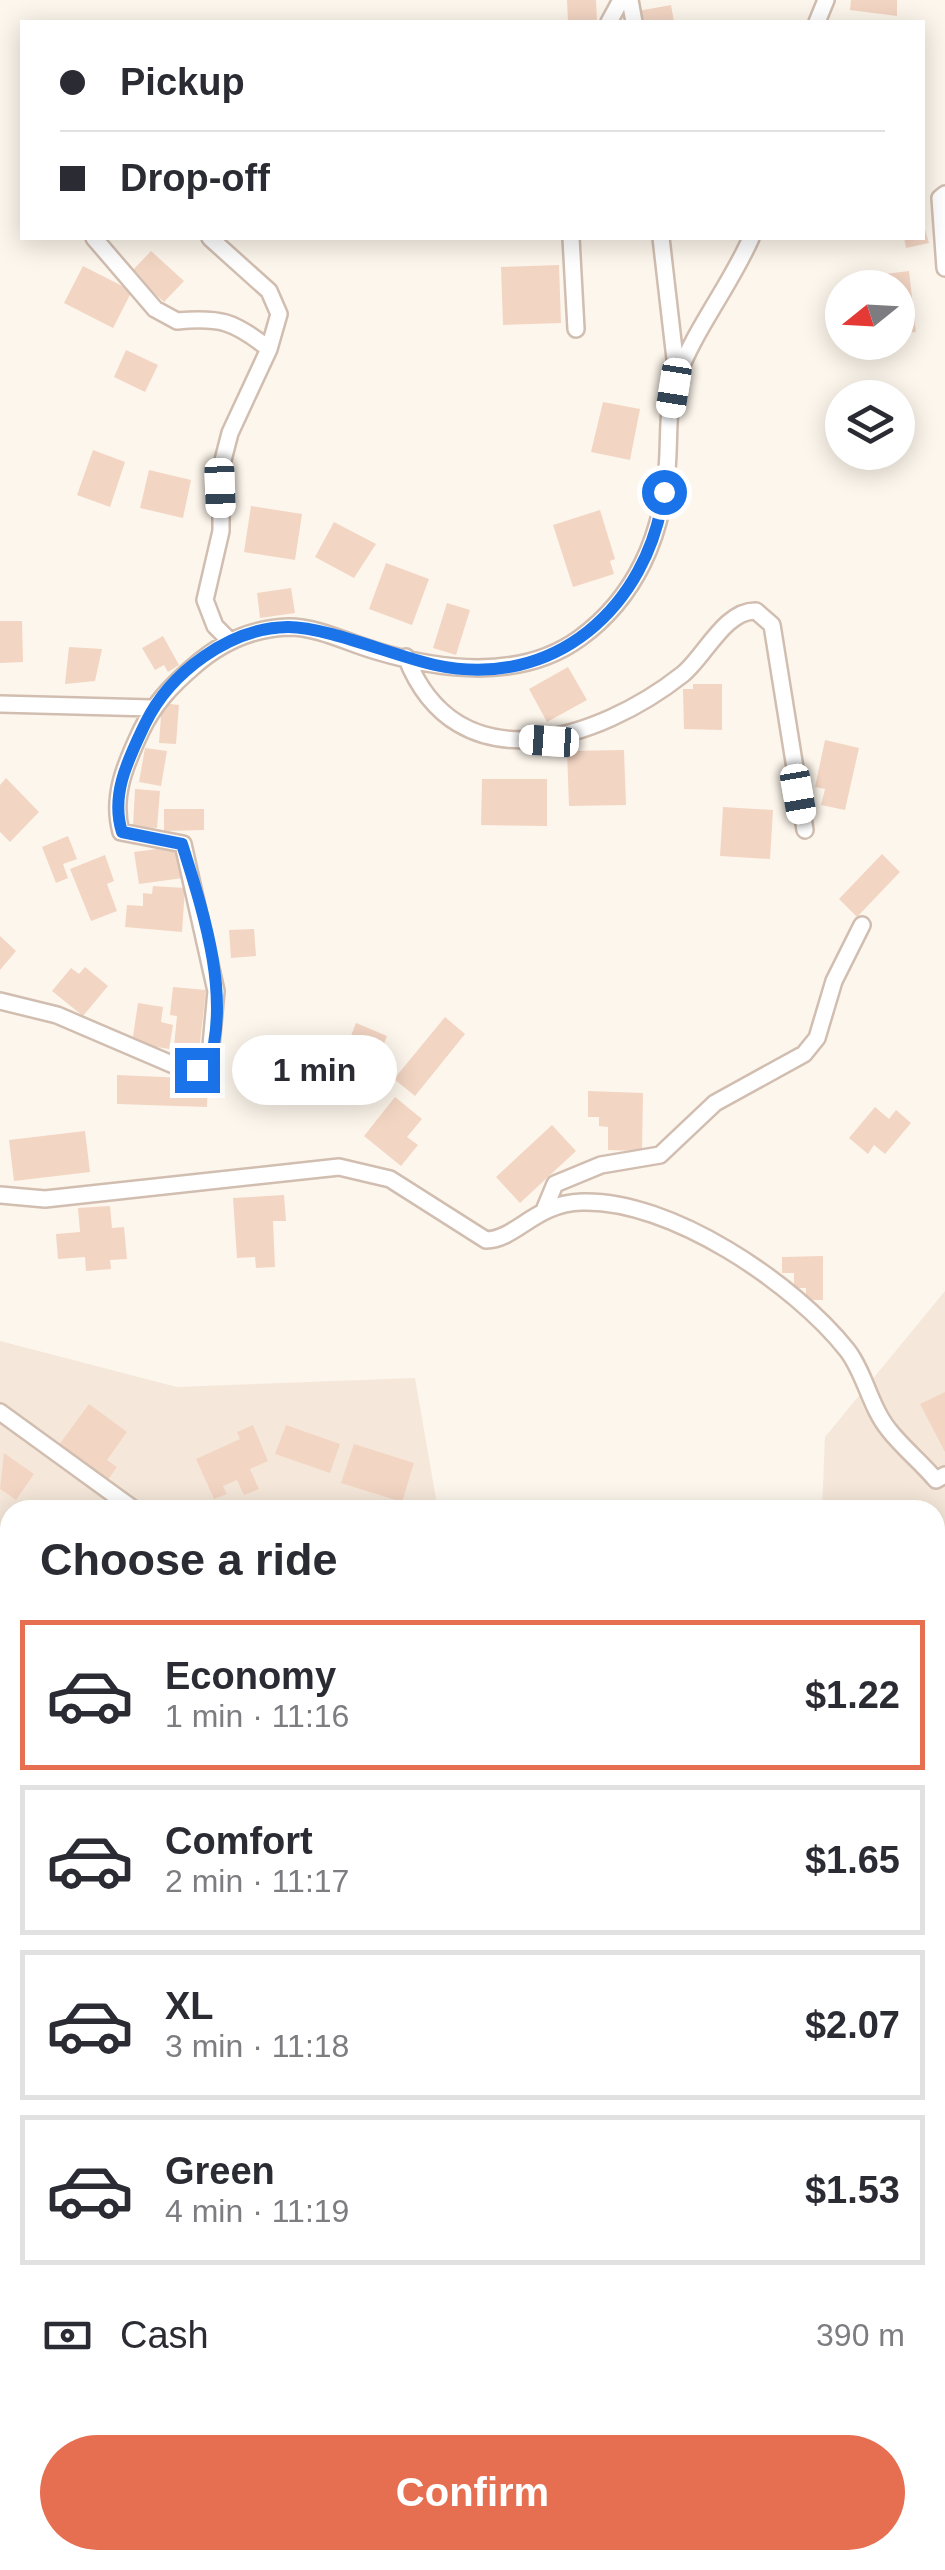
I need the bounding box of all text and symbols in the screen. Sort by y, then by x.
text: Pickup [120,61,245,103]
text: Drop-off [120,157,270,199]
north arrow [825,270,915,360]
map controls [825,270,915,470]
car [654,356,694,420]
button: layers [825,380,915,470]
car [204,457,236,519]
route start [642,470,687,515]
car [518,724,580,758]
car [778,762,818,826]
callout: 1 min [232,1035,397,1105]
route end [175,1048,220,1093]
text: 1 min [273,1052,356,1088]
text: Choose a ride [40,1534,338,1585]
icon: car [45,1650,135,1740]
text: Economy [165,1655,336,1697]
text: $1.22 [805,1674,900,1716]
text: 1 min · 11:16 [165,1698,349,1734]
icon: car [45,1815,135,1905]
text: Comfort [165,1820,313,1862]
text: $1.65 [805,1839,900,1881]
text: 2 min · 11:17 [165,1863,349,1899]
icon: car [45,1980,135,2070]
text: XL [165,1985,214,2027]
text: $2.07 [805,2004,900,2046]
text: 3 min · 11:18 [165,2028,349,2064]
icon: car [45,2145,135,2235]
text: Green [165,2150,275,2192]
text: $1.53 [805,2169,900,2211]
text: 4 min · 11:19 [165,2193,349,2229]
icon: cash [40,2308,95,2363]
text: Cash [120,2314,209,2356]
text: 390 m [816,2317,905,2353]
button: Confirm [40,2435,905,2550]

